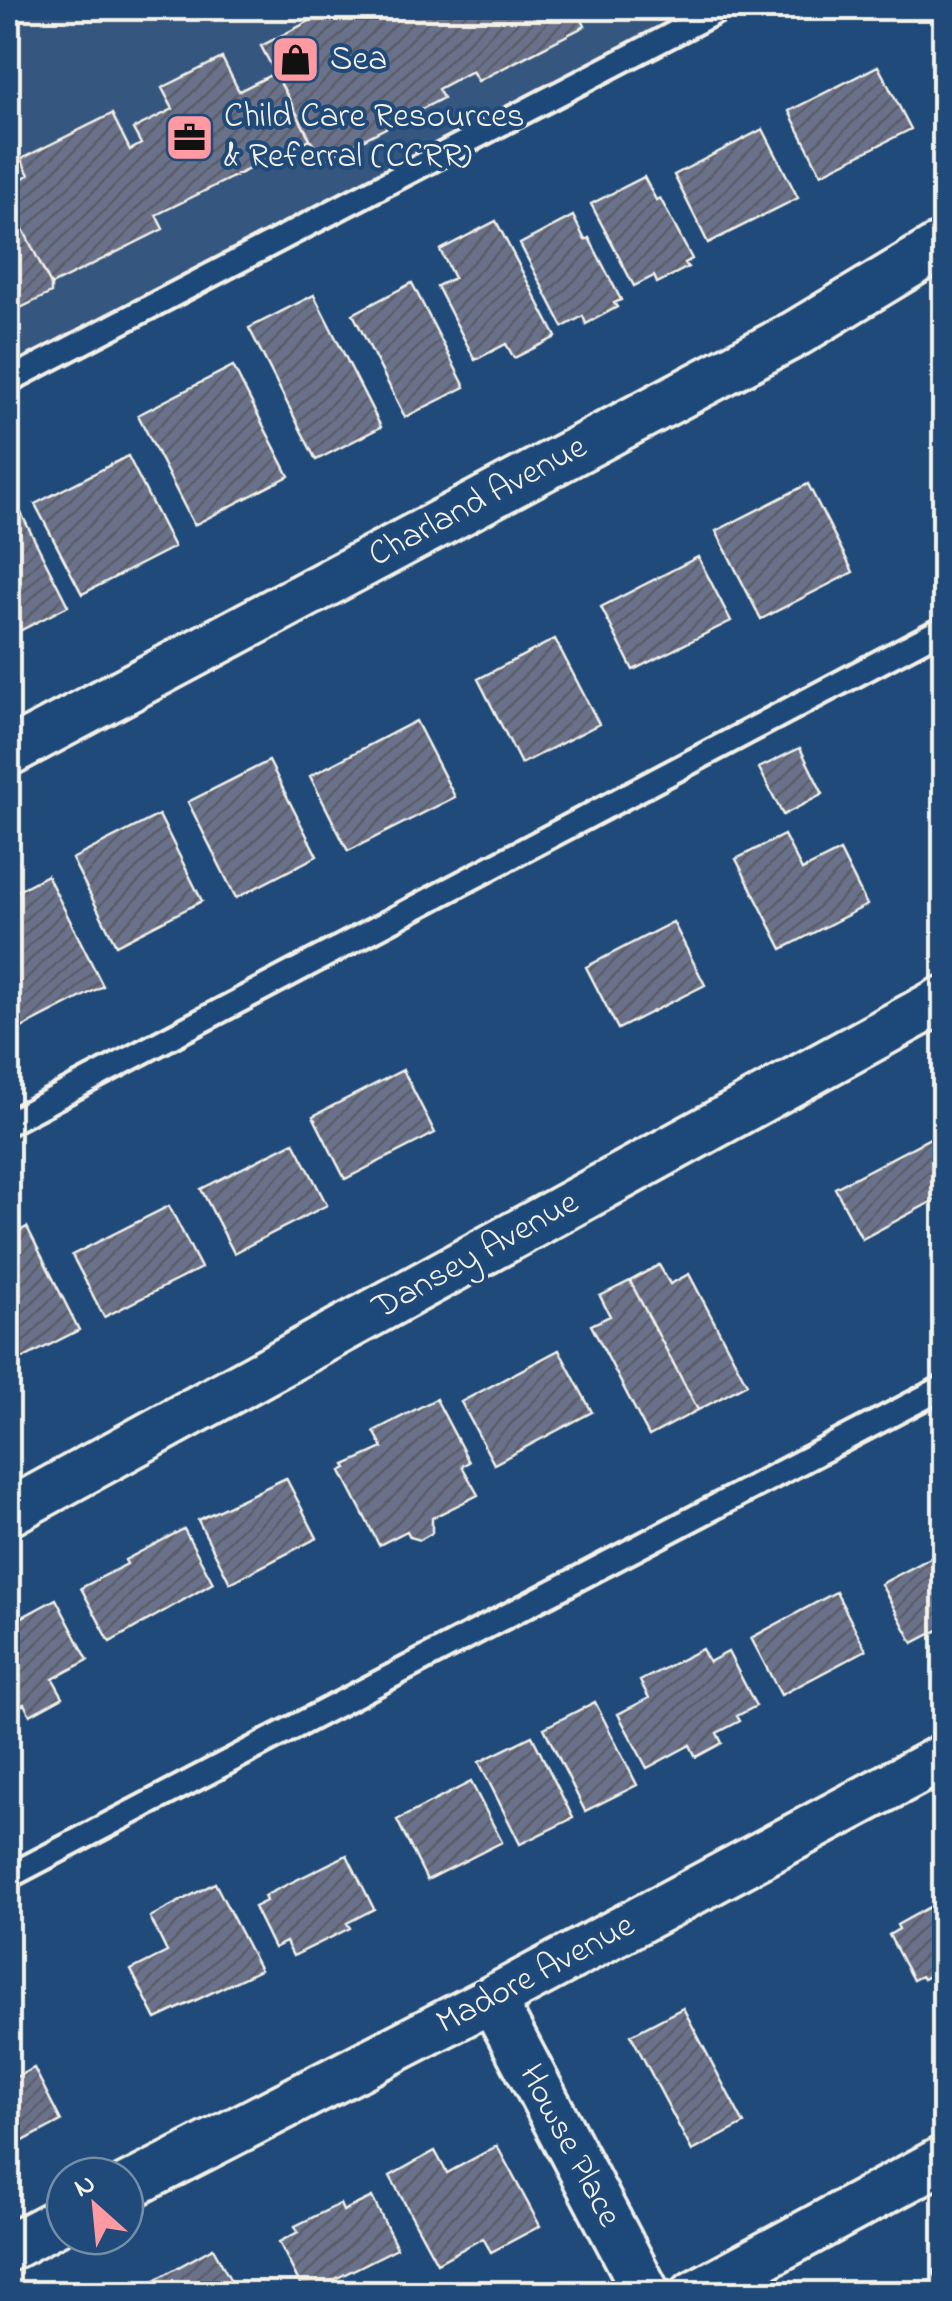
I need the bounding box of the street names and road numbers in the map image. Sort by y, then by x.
street label: Charland Avenue [360,423,597,581]
street label: Dansey Avenue [363,1178,588,1334]
street label: Madore Avenue [428,1901,644,2049]
street label: Howse Place [505,2055,633,2237]

